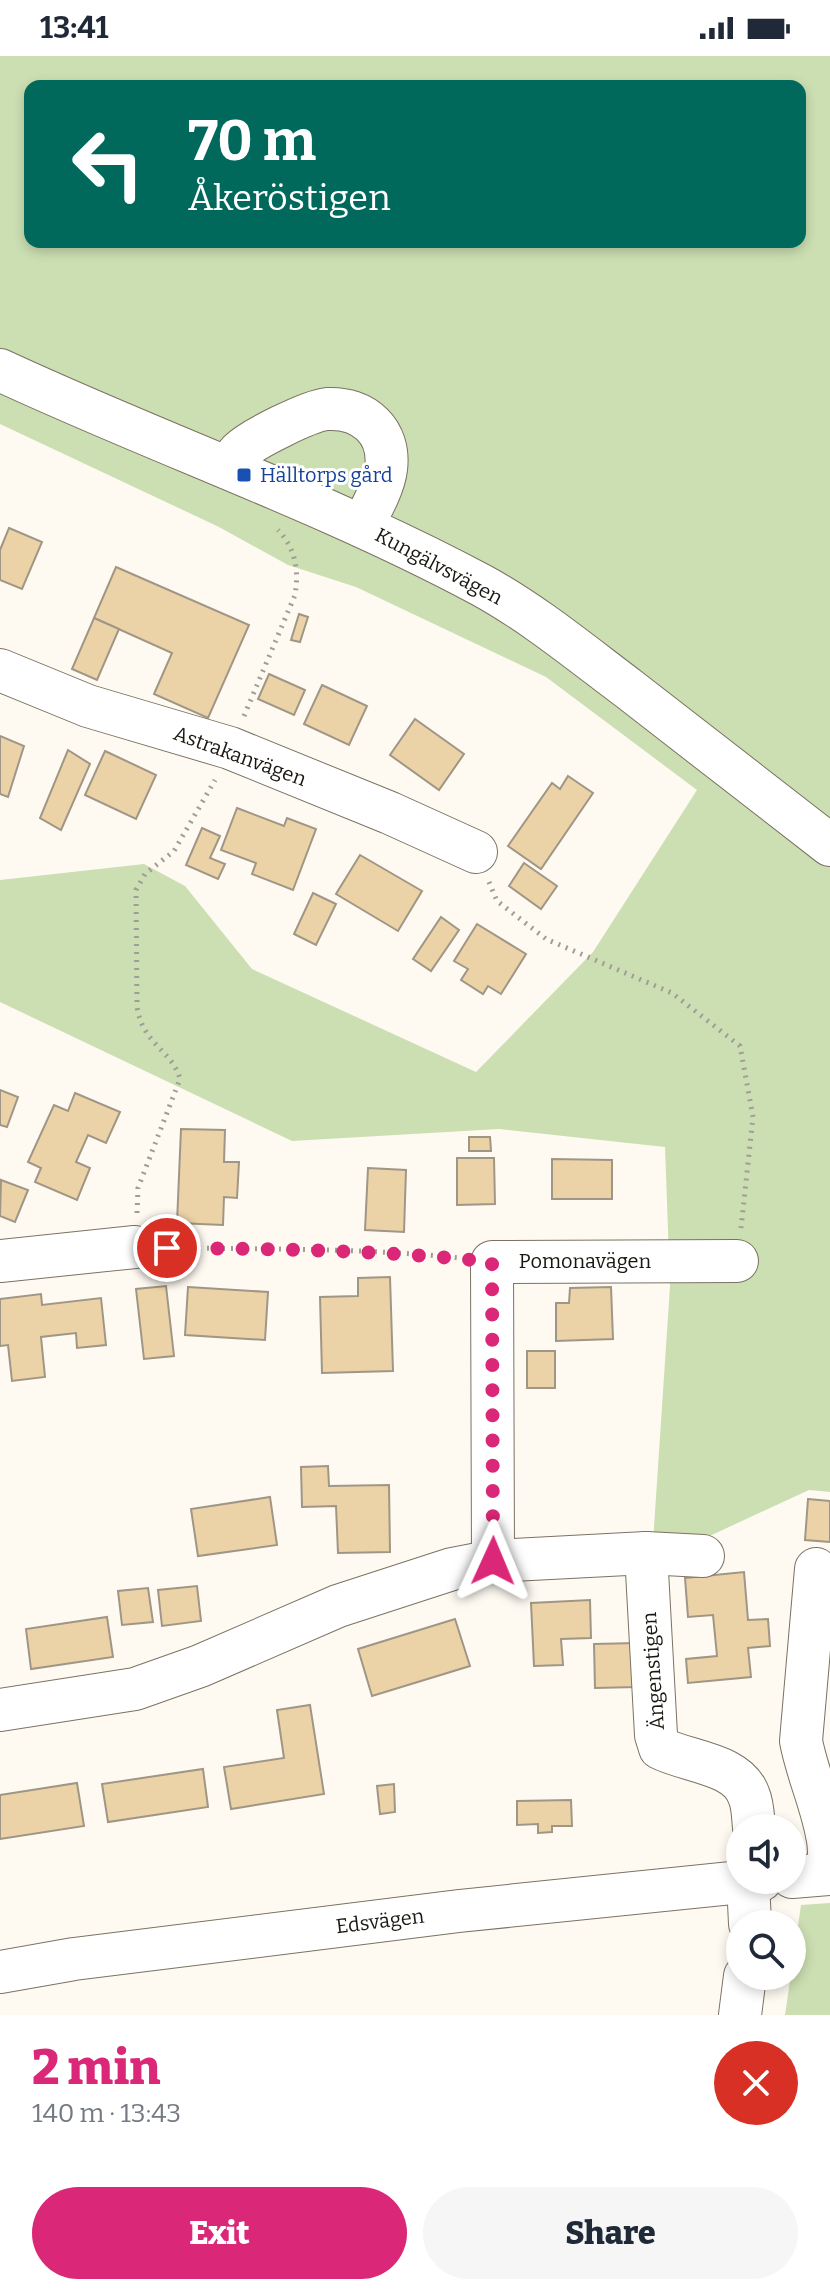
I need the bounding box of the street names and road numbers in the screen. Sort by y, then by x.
street label: Kungälvsvägen [371,522,507,610]
street label: Astrakanvägen [170,721,310,791]
street label: Pomonavägen [519,1249,652,1273]
street label: Ängenstigen [637,1611,669,1731]
street label: Edsvägen [334,1904,426,1938]

